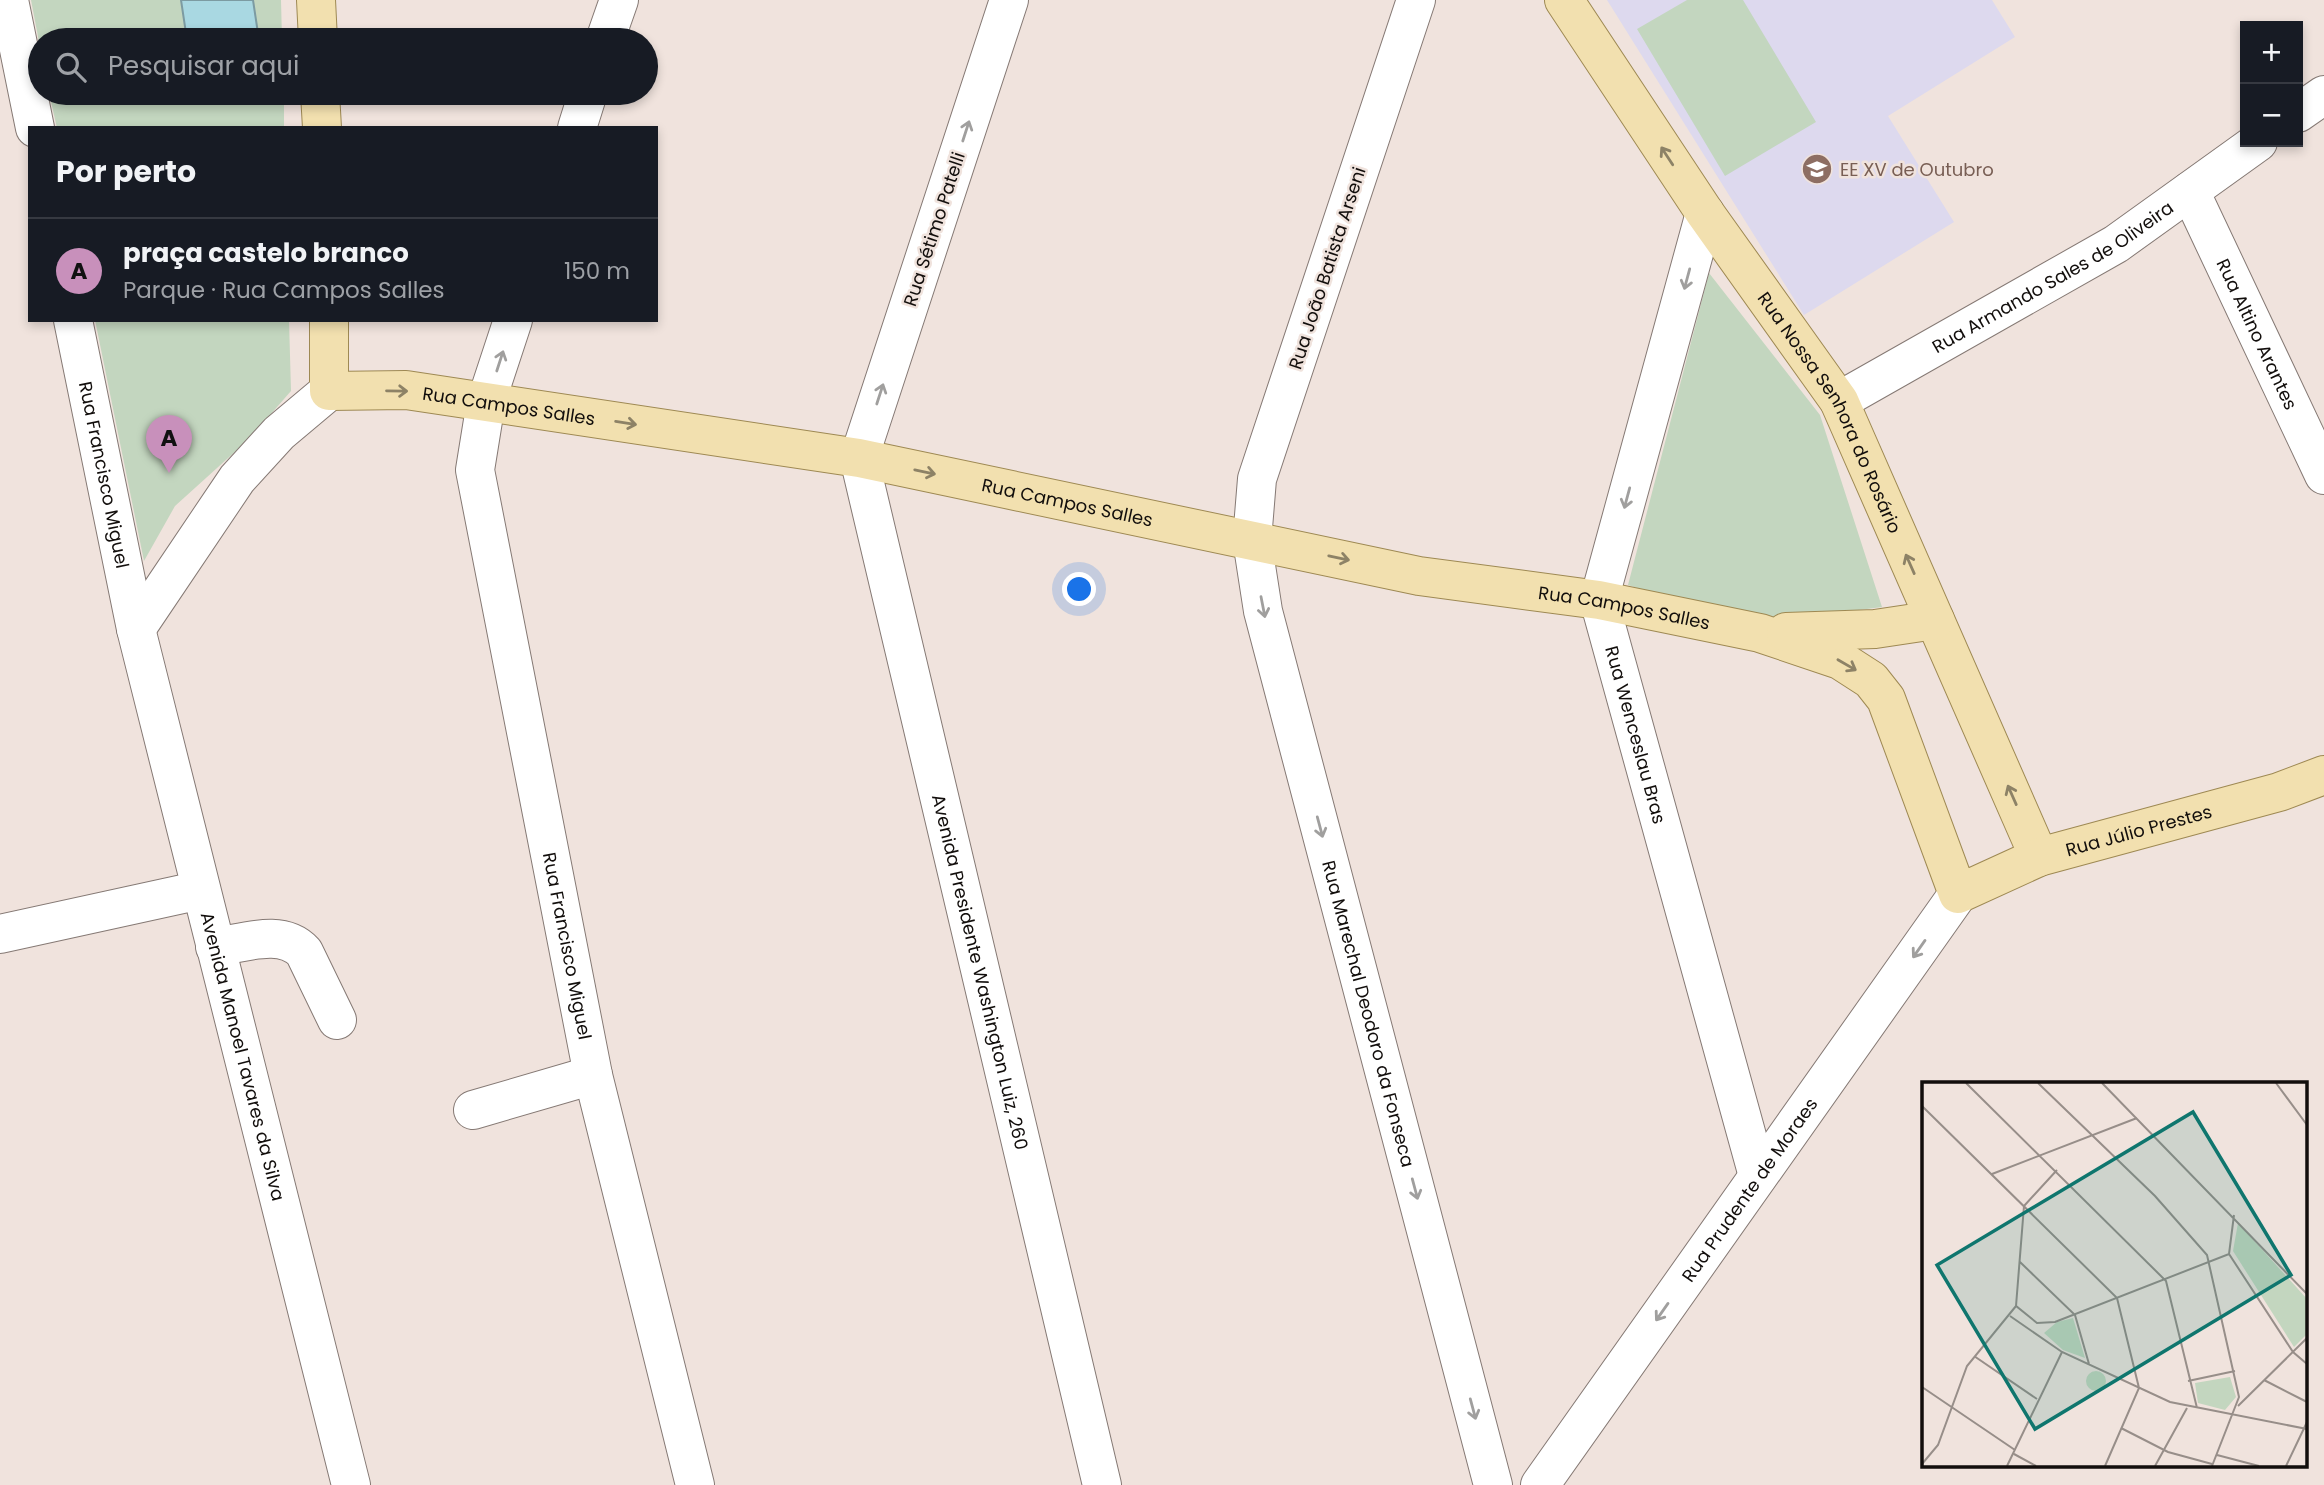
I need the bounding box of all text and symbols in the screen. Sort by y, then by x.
map controls [2240,21,2303,147]
button: + [2240,21,2303,84]
search box [28,28,658,105]
icon: search [52,48,90,86]
text: Pesquisar aqui [108,48,299,84]
button: − [2240,84,2303,147]
one-way arrow [960,120,973,142]
one-way arrow [1660,147,1674,166]
street label: Rua Sétimo Patelli [897,149,971,309]
text: Por perto [56,150,196,193]
school or university icon: EE XV de Outubro [1800,152,1834,186]
place label: EE XV de Outubro [1840,157,1994,182]
street label: Rua João Batista Arseni [1282,164,1372,372]
street label: Rua Armando Sales de Oliveira [1927,195,2178,358]
text: praça castelo branco [123,235,409,271]
street label: Rua Altino Arantes [2211,254,2304,414]
text: A [71,255,87,287]
text: 150 m [564,255,630,287]
one-way arrow [1679,267,1692,289]
text: Parque · Rua Campos Salles [123,274,445,306]
street label: Rua Nossa Senhora do Rosário [1752,287,1908,537]
one-way arrow [495,351,507,373]
street label: Rua Francisco Miguel [73,379,136,571]
street label: Rua Campos Salles [421,380,597,431]
one-way arrow [875,383,887,405]
one-way arrow [385,384,408,398]
pin: A [146,415,192,473]
one-way arrow [614,417,637,430]
one-way arrow [913,466,936,480]
street label: Rua Campos Salles [980,472,1155,532]
one-way arrow [1620,486,1633,509]
one-way arrow [1327,552,1350,566]
one-way arrow [1903,554,1916,575]
your location [1062,572,1096,606]
street label: Rua Campos Salles [1537,580,1712,635]
one-way arrow [1257,595,1270,618]
street label: Rua Wenceslau Bras [1600,643,1673,827]
one-way arrow [1836,658,1856,672]
one-way arrow [2005,784,2018,806]
street label: Avenida Presidente Washington Luiz, 260 [926,791,1035,1152]
street label: Rua Júlio Prestes [2063,798,2215,862]
one-way arrow [1314,815,1327,838]
street label: Rua Francisco Miguel [537,850,598,1042]
street label: Rua Marechal Deodoro da Fonseca [1317,858,1421,1170]
street label: Avenida Manoel Tavares da Silva [195,909,292,1203]
one-way arrow [1912,939,1926,958]
inset map [1922,1082,2306,1468]
street label: Rua Prudente de Moraes [1675,1092,1823,1287]
one-way arrow [1409,1177,1422,1200]
one-way arrow [1655,1302,1669,1321]
one-way arrow [1467,1398,1480,1420]

